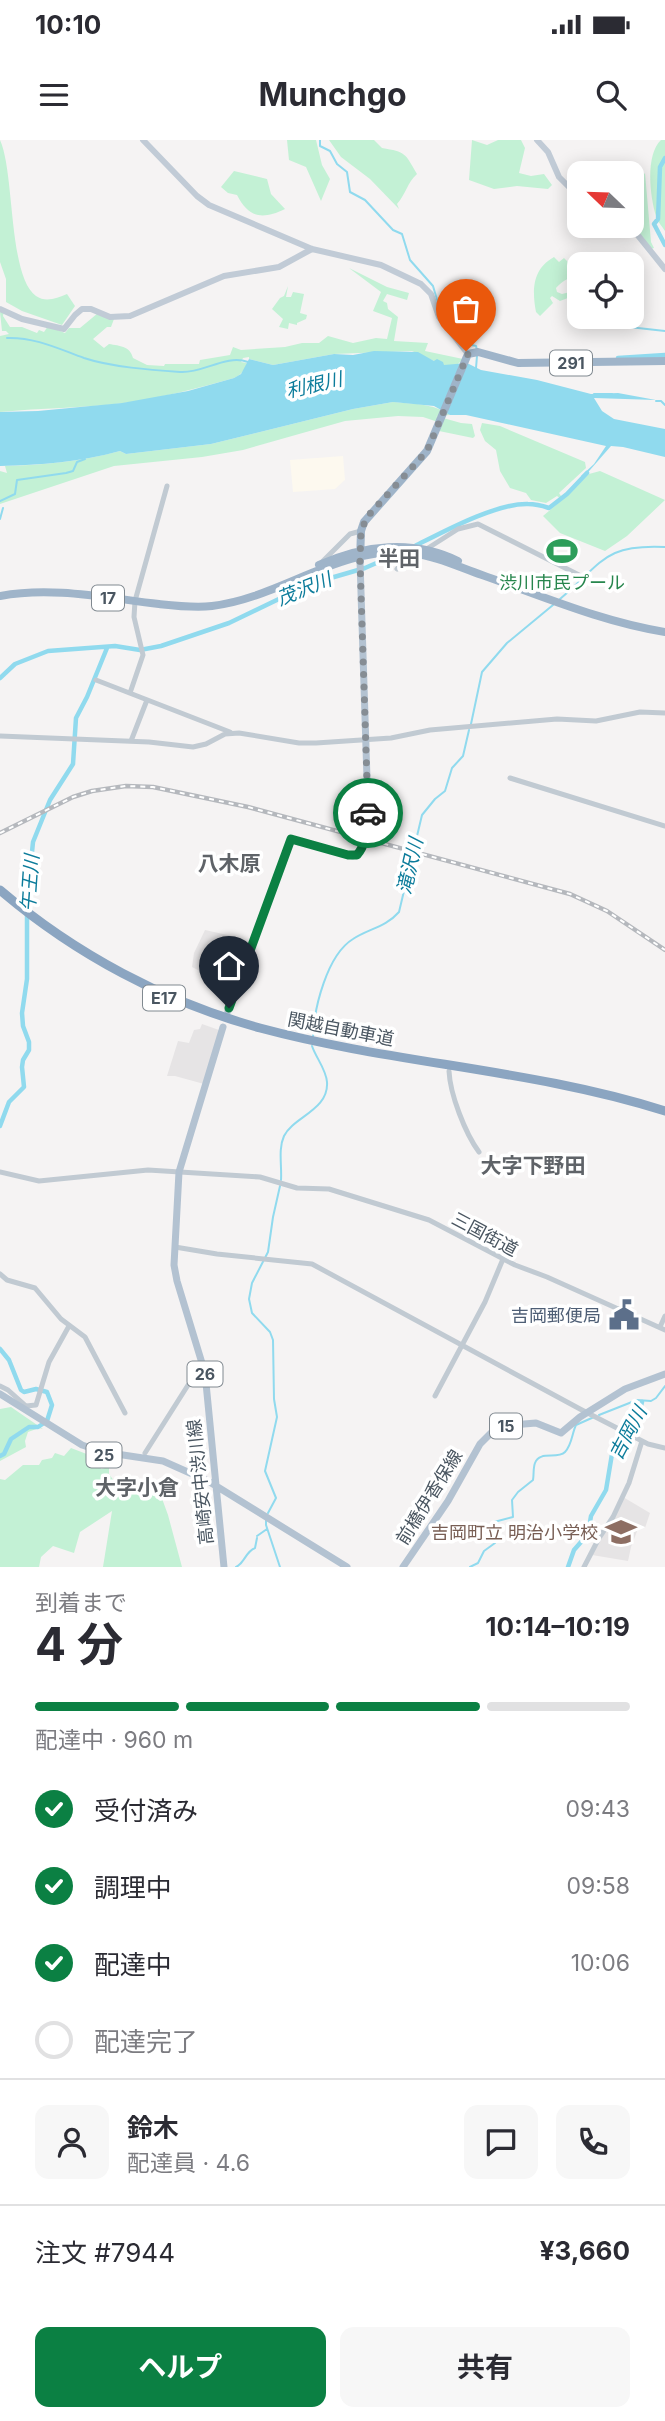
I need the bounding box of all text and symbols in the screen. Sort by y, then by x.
text: 10:10 [35,9,101,40]
text: Munchgo [258,75,407,114]
icon: menu [35,76,73,114]
icon: search [592,76,630,114]
north arrow [567,161,644,238]
map controls [567,161,644,329]
button: locate [567,252,644,329]
pin [436,279,496,351]
icon: bag [447,290,485,328]
road number: 291 [550,350,592,376]
water label: 利根川 [284,367,346,403]
sports icon: 渋川市民プール [545,534,579,568]
district label: 半田 [378,546,420,571]
water label: 茂沢川 [273,567,337,610]
place label: 渋川市民プール [499,572,625,593]
road number: 17 [92,586,124,611]
courier [333,778,403,848]
icon: car [349,794,387,832]
water label: 滝沢川 [392,834,428,896]
district label: 八木原 [198,851,261,876]
water label: 午王川 [17,852,44,912]
pin [199,936,259,1008]
icon: home [210,947,248,985]
road number: E17 [143,986,185,1010]
street label: 関越自動車道 [286,1008,396,1050]
district label: 大字下野田 [481,1153,586,1178]
street label: 三国街道 [448,1208,522,1260]
public building icon: 吉岡郵便局 [607,1298,641,1332]
place label: 吉岡郵便局 [511,1305,601,1326]
road number: 26 [188,1362,222,1386]
water label: 吉岡川 [604,1401,652,1464]
road number: 15 [490,1414,522,1438]
street label: 高崎安中渋川線 [183,1418,217,1546]
road number: 25 [86,1442,122,1468]
street label: 前橋伊香保線 [391,1446,467,1548]
district label: 大字小倉 [95,1475,179,1500]
school or university icon: 吉岡町立 明治小学校 [604,1515,638,1549]
place label: 吉岡町立 明治小学校 [431,1522,598,1543]
text: 到着まで [35,1589,127,1617]
text: 10:14–10:19 [485,1611,630,1642]
text: 4 分 [35,1616,123,1672]
text: 配達中 · 960 m [35,1726,193,1754]
icon: check [35,1790,73,1828]
text: 受付済み [94,1795,198,1826]
text: 09:43 [566,1795,630,1823]
icon: check [35,1867,73,1905]
text: 調理中 [94,1872,172,1903]
text: 09:58 [566,1872,630,1900]
icon: check [35,1944,73,1982]
text: 配達中 [94,1949,172,1980]
text: 10:06 [571,1949,630,1977]
text: 配達完了 [94,2026,198,2057]
button: person [35,2105,109,2179]
button: chat [464,2105,538,2179]
button: phone [556,2105,630,2179]
text: 鈴木 [127,2112,179,2143]
text: 配達員 · 4.6 [127,2149,250,2177]
text: ¥3,660 [540,2235,630,2266]
text: 注文 #7944 [35,2237,175,2268]
button: ヘルプ [35,2327,326,2407]
button: 共有 [340,2327,630,2407]

